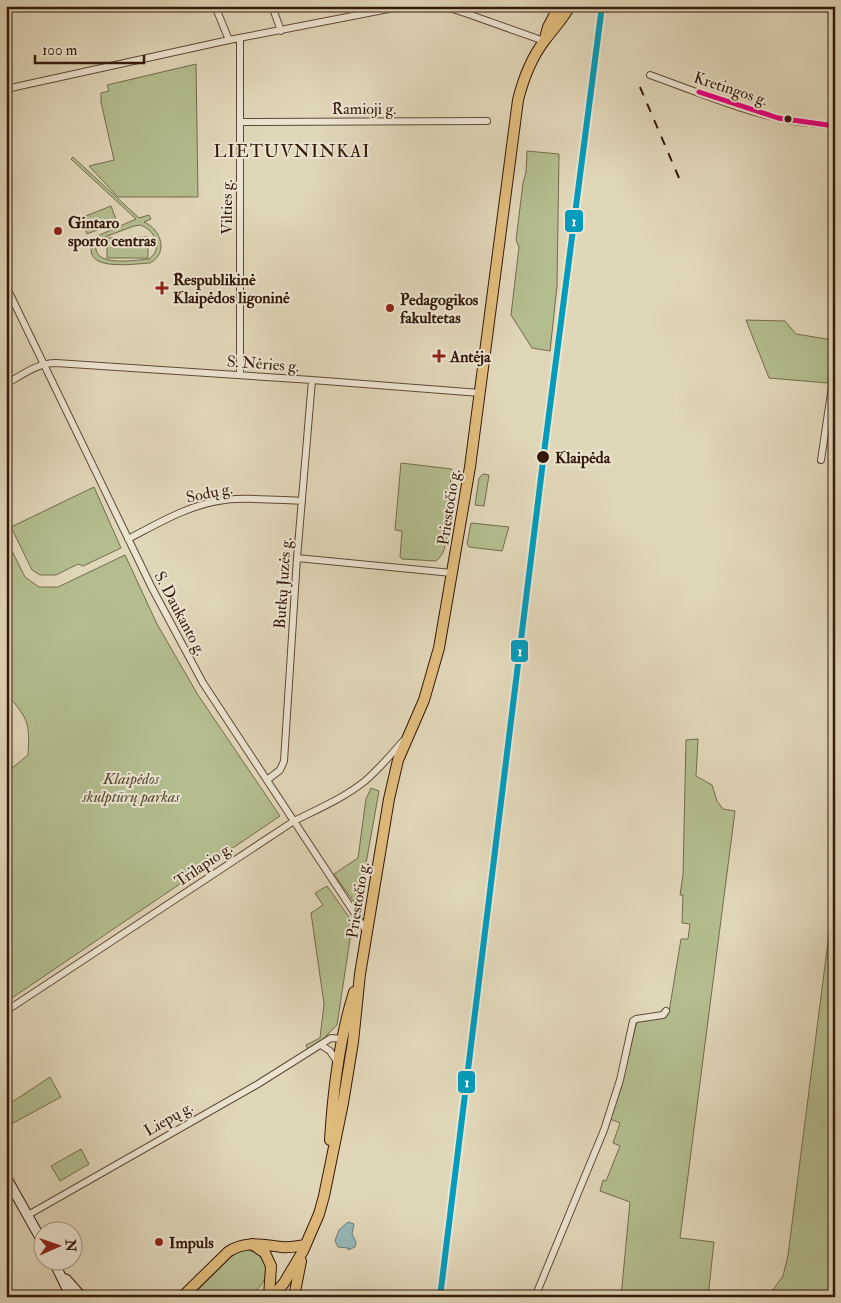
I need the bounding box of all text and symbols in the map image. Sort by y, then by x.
scale bar [35,32,144,64]
text: 100 m [42,41,78,60]
street label: Kretingos g. [691,68,770,110]
street label: Ramioji g. [332,99,396,119]
unlabelled marker [783,114,793,124]
district label: LIETUVNINKAI [213,140,371,163]
street label: Vilties g. [217,179,237,235]
line badge: 1 [564,209,584,233]
place label: Gintaro sporto centras [68,213,156,252]
text: 1 [572,213,577,230]
marker: Gintaro sporto centras [52,225,64,237]
place label: Respublikinė Klaipėdos ligoninė [173,270,290,309]
marker: Respublikinė Klaipėdos ligoninė [155,281,169,295]
place label: Pedagogikos fakultetas [400,290,479,328]
marker: Pedagogikos fakultetas [384,302,396,314]
place label: Antėja [449,347,491,367]
marker: Antėja [432,349,446,363]
street label: S. Nėries g. [226,351,300,377]
place label: Klaipėda [555,448,611,469]
marker: Klaipėda [535,449,551,465]
street label: Priestočio g. [433,468,465,547]
street label: Sodų g. [184,478,234,508]
street label: Butkų Juzės g. [270,537,297,630]
street label: S. Daukanto g. [150,568,211,659]
line badge: 1 [510,639,529,663]
text: 1 [518,643,523,660]
park label: Klaipėdos skulptūrų parkas [81,769,180,807]
street label: Trilapio g. [171,838,237,892]
street label: Priestočio g. [342,861,374,940]
line badge: 1 [457,1070,476,1094]
text: 1 [465,1074,470,1091]
street label: Liepų g. [141,1097,197,1142]
north arrow [32,1220,82,1270]
place label: Impuls [169,1233,214,1254]
marker: Impuls [153,1236,165,1248]
text: N [62,1238,79,1253]

